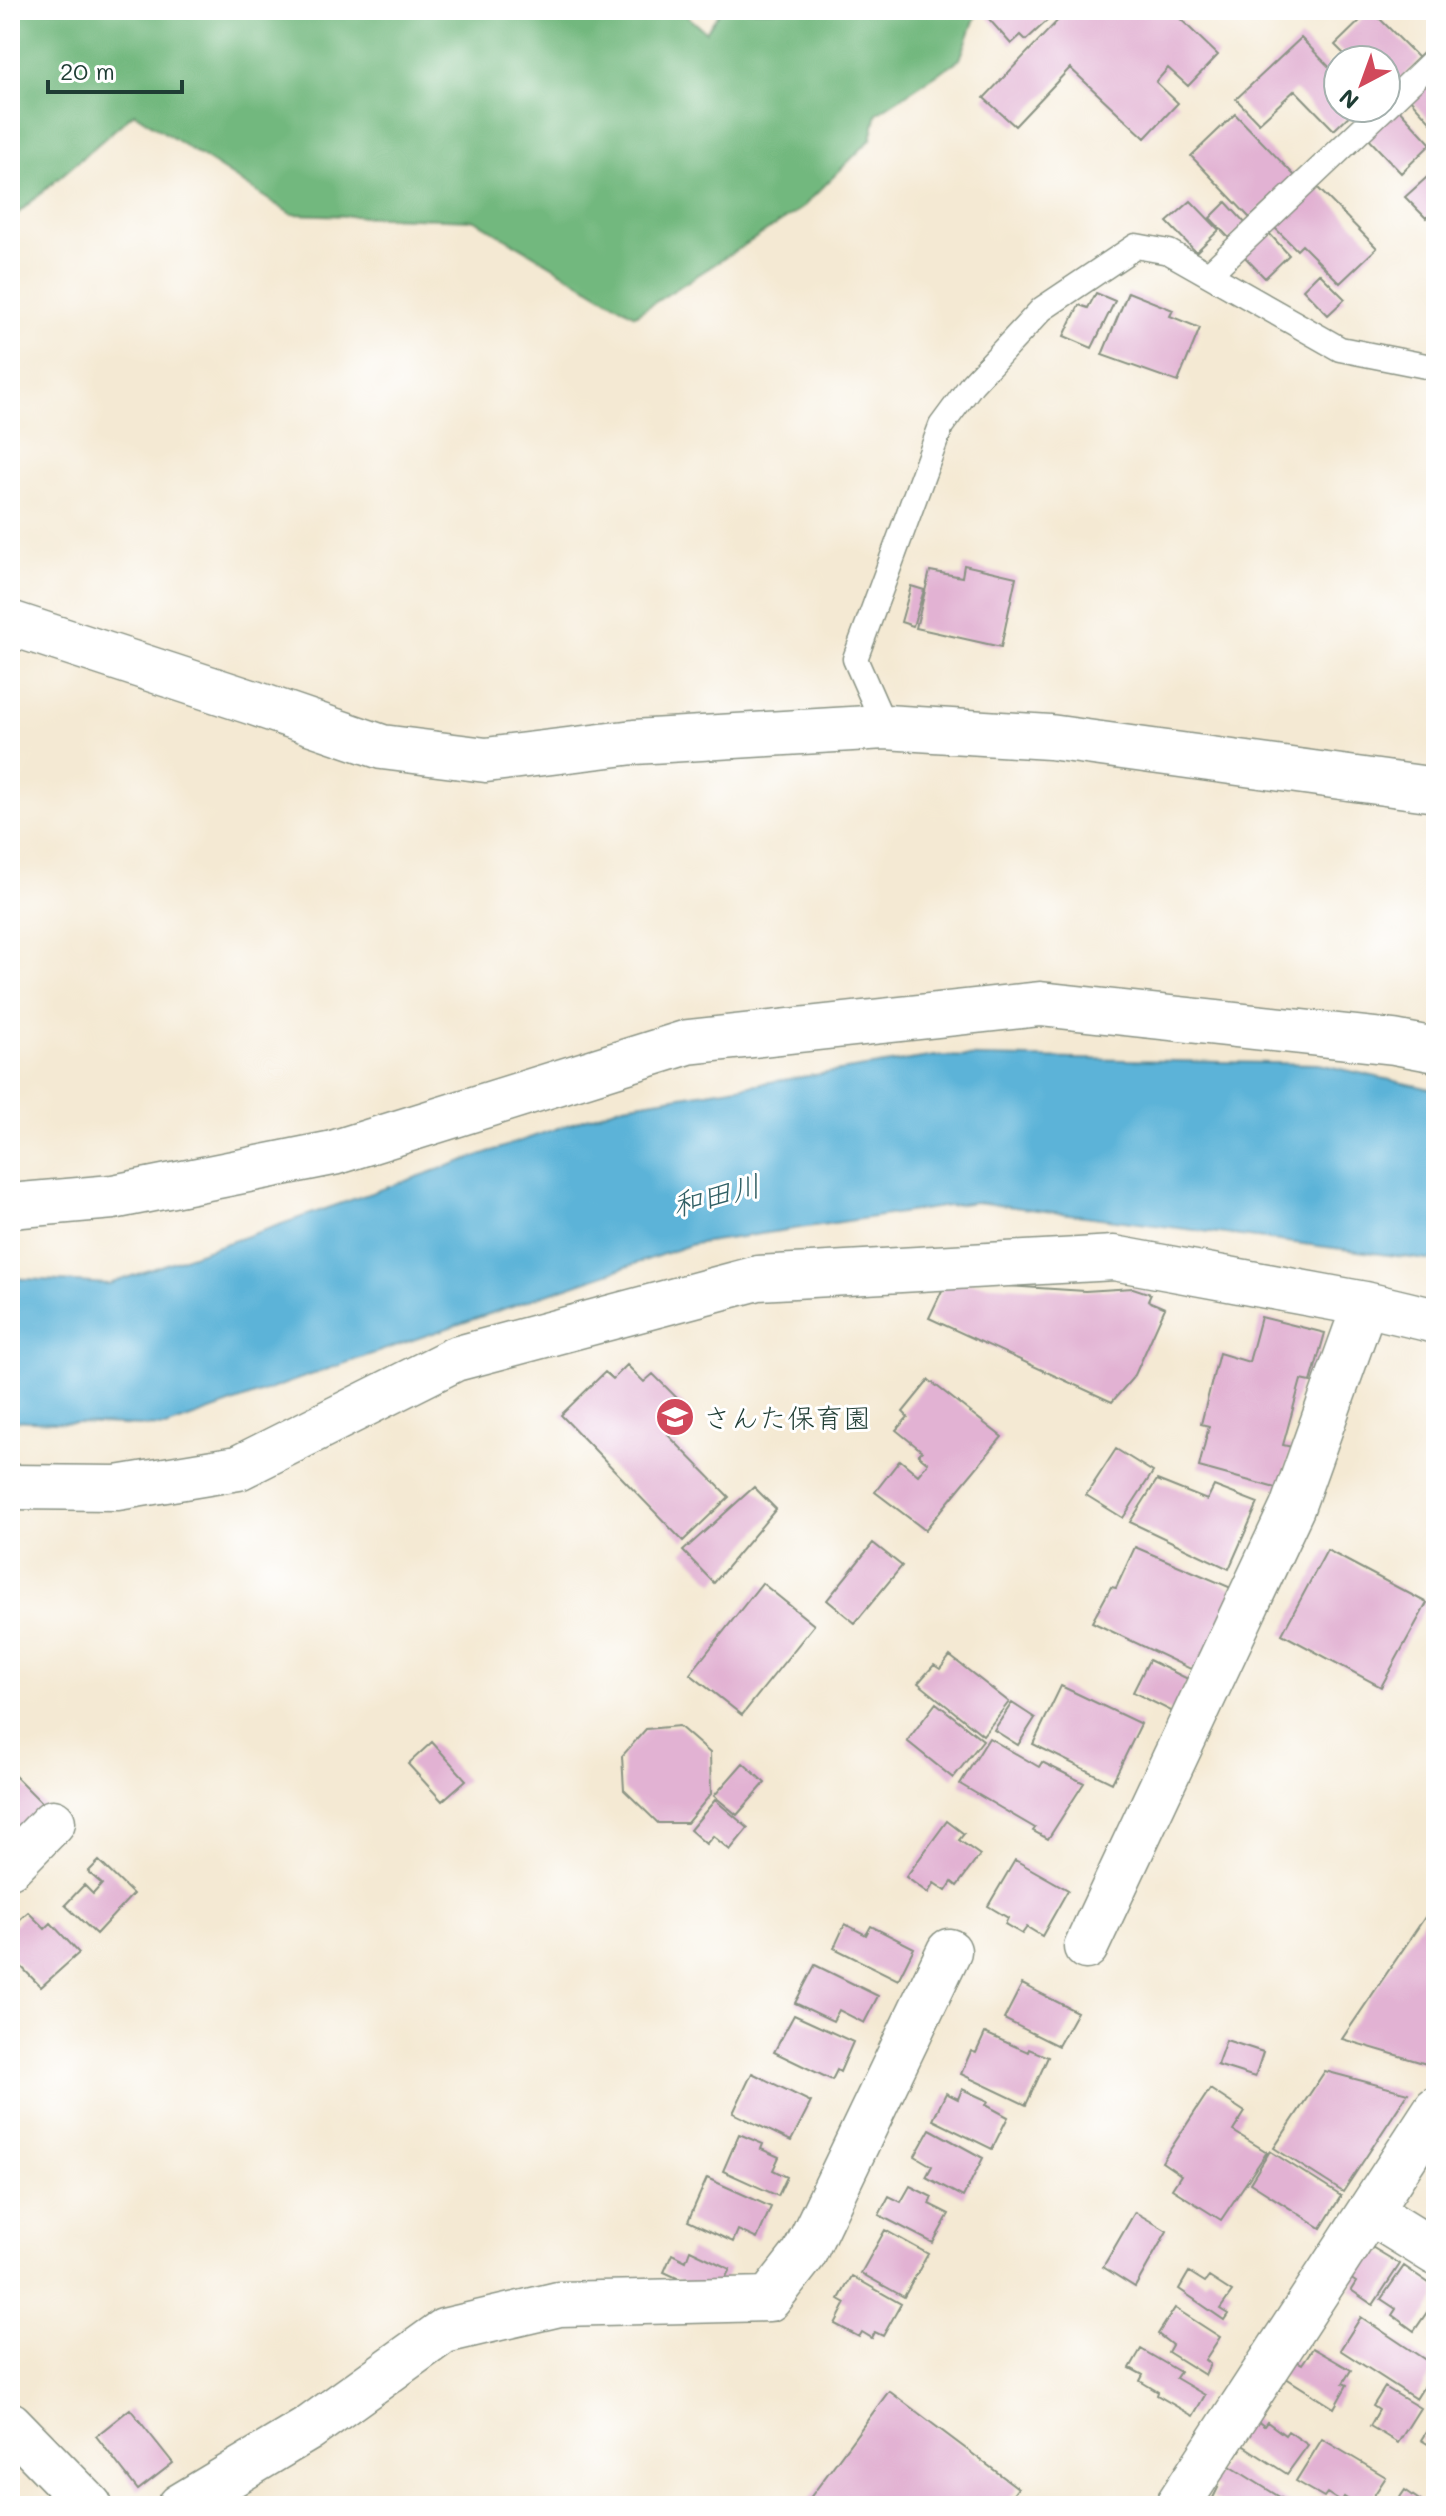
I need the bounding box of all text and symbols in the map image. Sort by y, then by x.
scale bar [48,44,182,94]
north arrow [1322,44,1402,124]
text: 20 m [60,55,115,86]
text: N [1333,83,1364,116]
water label: 和田川 [667,1164,765,1224]
school or university icon: さんた保育園 [654,1396,696,1438]
place label: さんた保育園 [703,1399,871,1435]

